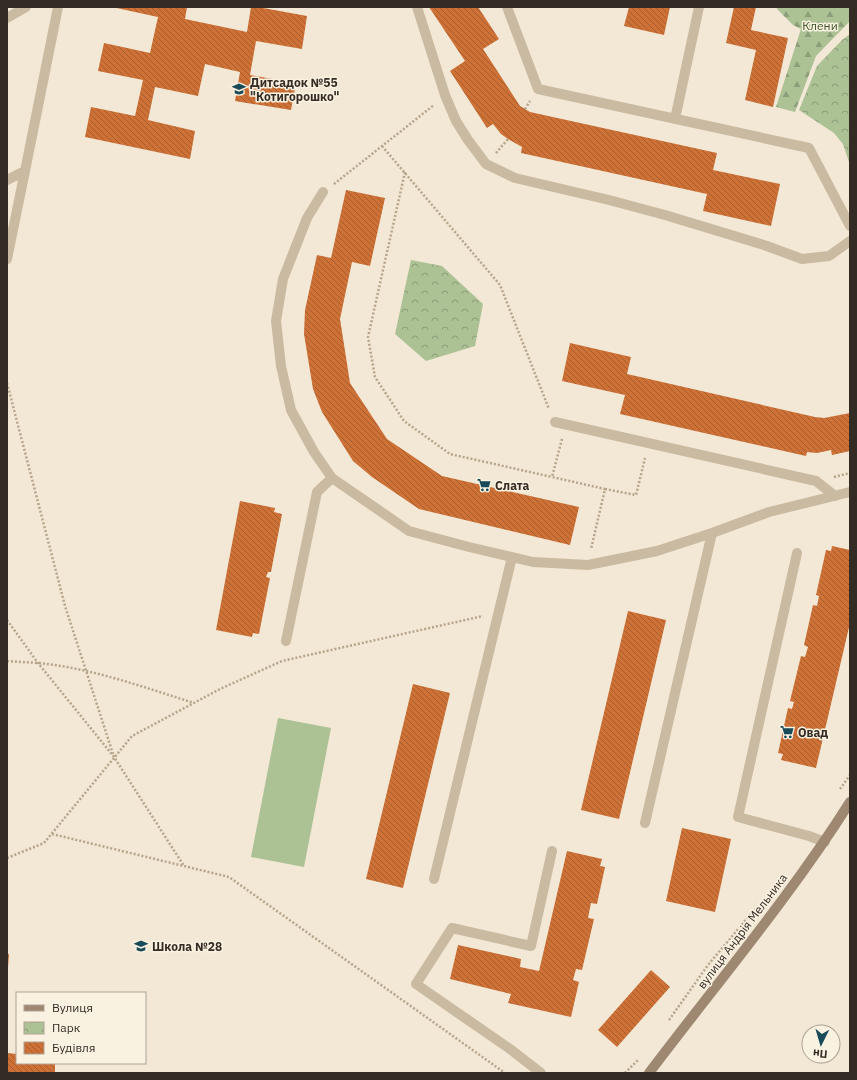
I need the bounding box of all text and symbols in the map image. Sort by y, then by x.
park label: Клени [802,18,838,33]
place label: Дитсадок №55 "Котигорошко" [250,75,340,104]
school or university icon: Дитсадок №55 "Котигорошко" [231,81,247,97]
supermarket icon: Слата [476,477,492,493]
place label: Слата [495,478,530,493]
supermarket icon: Овад [779,724,795,740]
place label: Овад [798,725,828,740]
street label: вулиця Андрія Мельника [694,870,791,991]
school or university icon: Школа №28 [133,938,149,954]
place label: Школа №28 [152,939,222,954]
legend [16,992,146,1064]
text: Вулиця [52,1000,93,1015]
text: Парк [52,1020,81,1035]
north arrow [801,1024,841,1064]
text: Будівля [52,1040,95,1055]
text: Пн [812,1046,828,1062]

